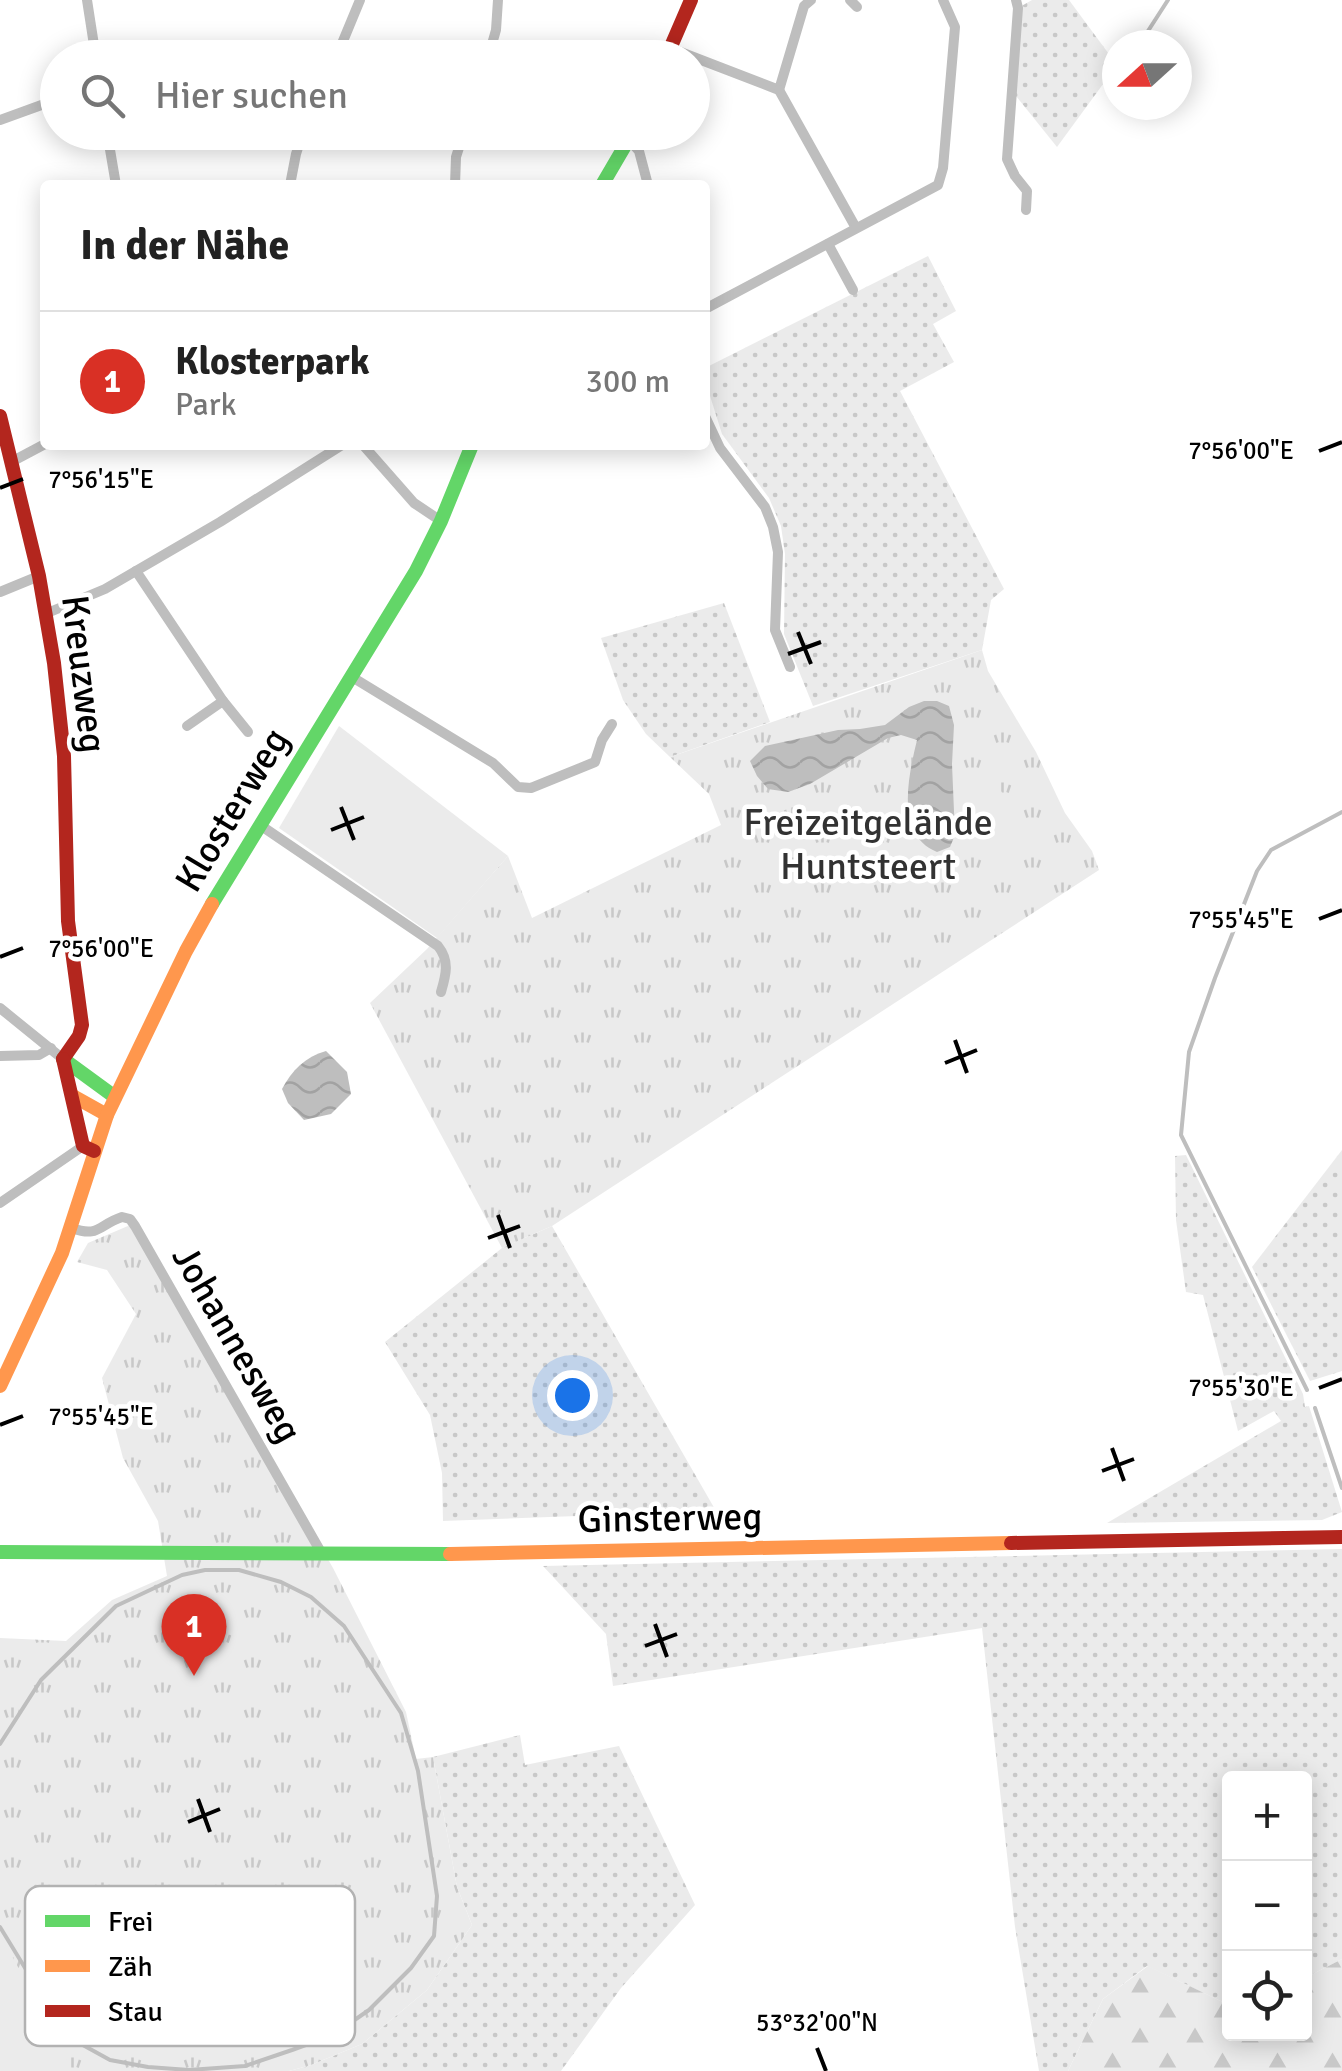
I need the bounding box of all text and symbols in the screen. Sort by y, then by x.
north arrow [1102,30,1192,120]
search box [40,40,710,150]
icon: search [75,68,130,123]
text: Hier suchen [155,72,348,119]
text: In der Nähe [80,220,289,271]
text: Klosterpark [175,338,370,385]
text: 1 [104,362,121,401]
text: 300 m [586,362,670,401]
text: Park [175,385,237,424]
text: 7°56'00"E [1188,435,1294,466]
text: 7°56'15"E [48,464,154,495]
street label: Kreuzweg [51,592,117,756]
street label: Klosterweg [165,720,299,900]
park label: Freizeitgelände Huntsteert [743,799,993,890]
text: 7°55'45"E [1188,904,1294,935]
text: 7°56'00"E [48,933,154,964]
street label: Johannesweg [162,1237,312,1451]
your location [547,1370,598,1421]
text: 7°55'30"E [1188,1372,1294,1403]
text: 7°55'45"E [48,1401,154,1432]
street label: Ginsterweg [577,1493,763,1543]
pin: 1 [162,1594,226,1676]
map controls [1222,1771,1312,2041]
button: + [1222,1771,1312,1861]
button: − [1222,1861,1312,1951]
legend [25,1886,355,2046]
text: Frei [108,1905,153,1939]
text: Zäh [108,1950,153,1984]
button: locate [1222,1951,1312,2041]
text: Stau [108,1995,163,2029]
text: 53°32'00"N [756,2007,878,2038]

